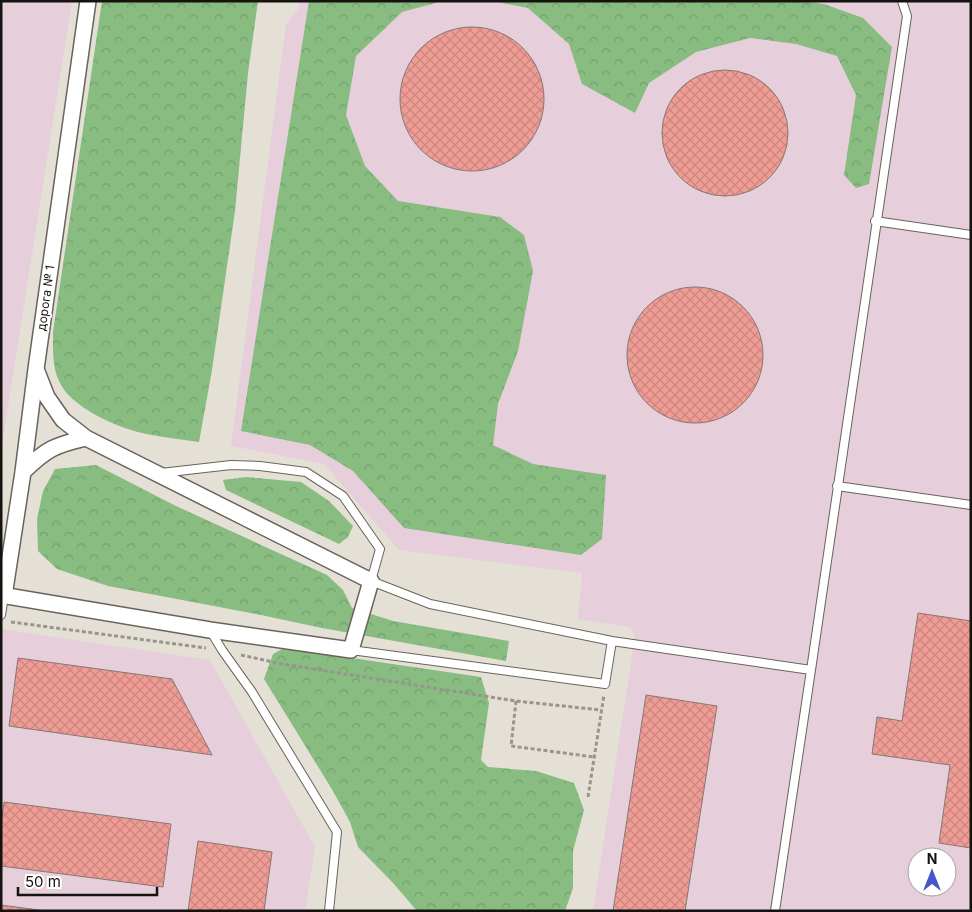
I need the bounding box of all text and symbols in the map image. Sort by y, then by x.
street label: дорога № 1 [33,264,58,332]
north arrow [907,847,957,897]
text: N [927,850,937,867]
scale bar [18,864,156,896]
text: 50 m [25,872,61,891]

